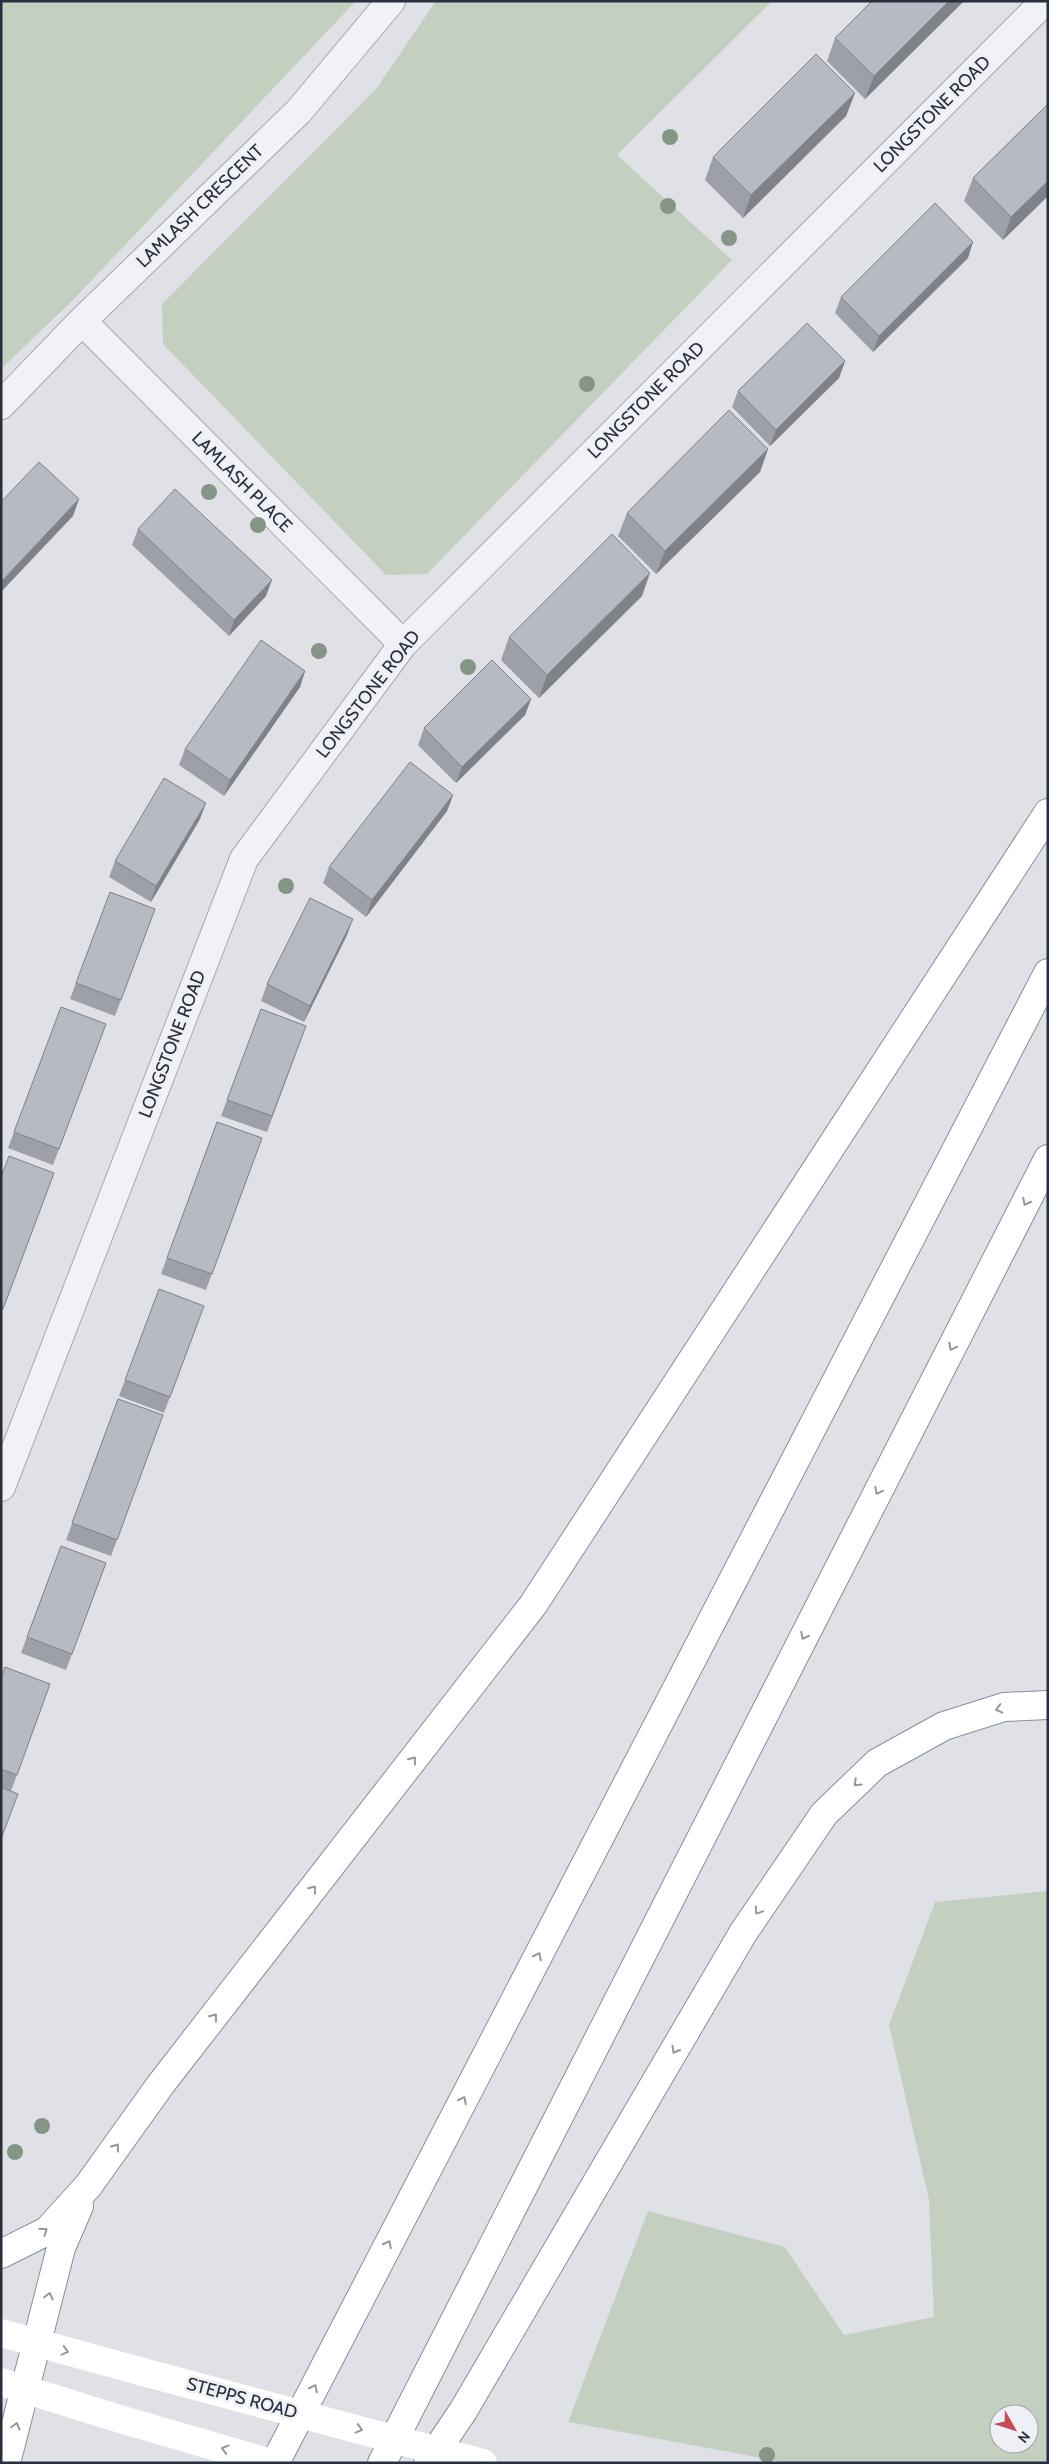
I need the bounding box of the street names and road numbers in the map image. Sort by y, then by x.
street label: LONGSTONE ROAD [869,51,995,177]
street label: LAMLASH CRESCENT [132,140,268,272]
street label: LONGSTONE ROAD [583,337,709,463]
street label: LAMLASH PLACE [187,427,297,537]
street label: LONGSTONE ROAD [311,626,425,762]
street label: LONGSTONE ROAD [134,967,210,1121]
street label: STEPPS ROAD [184,2373,300,2423]

